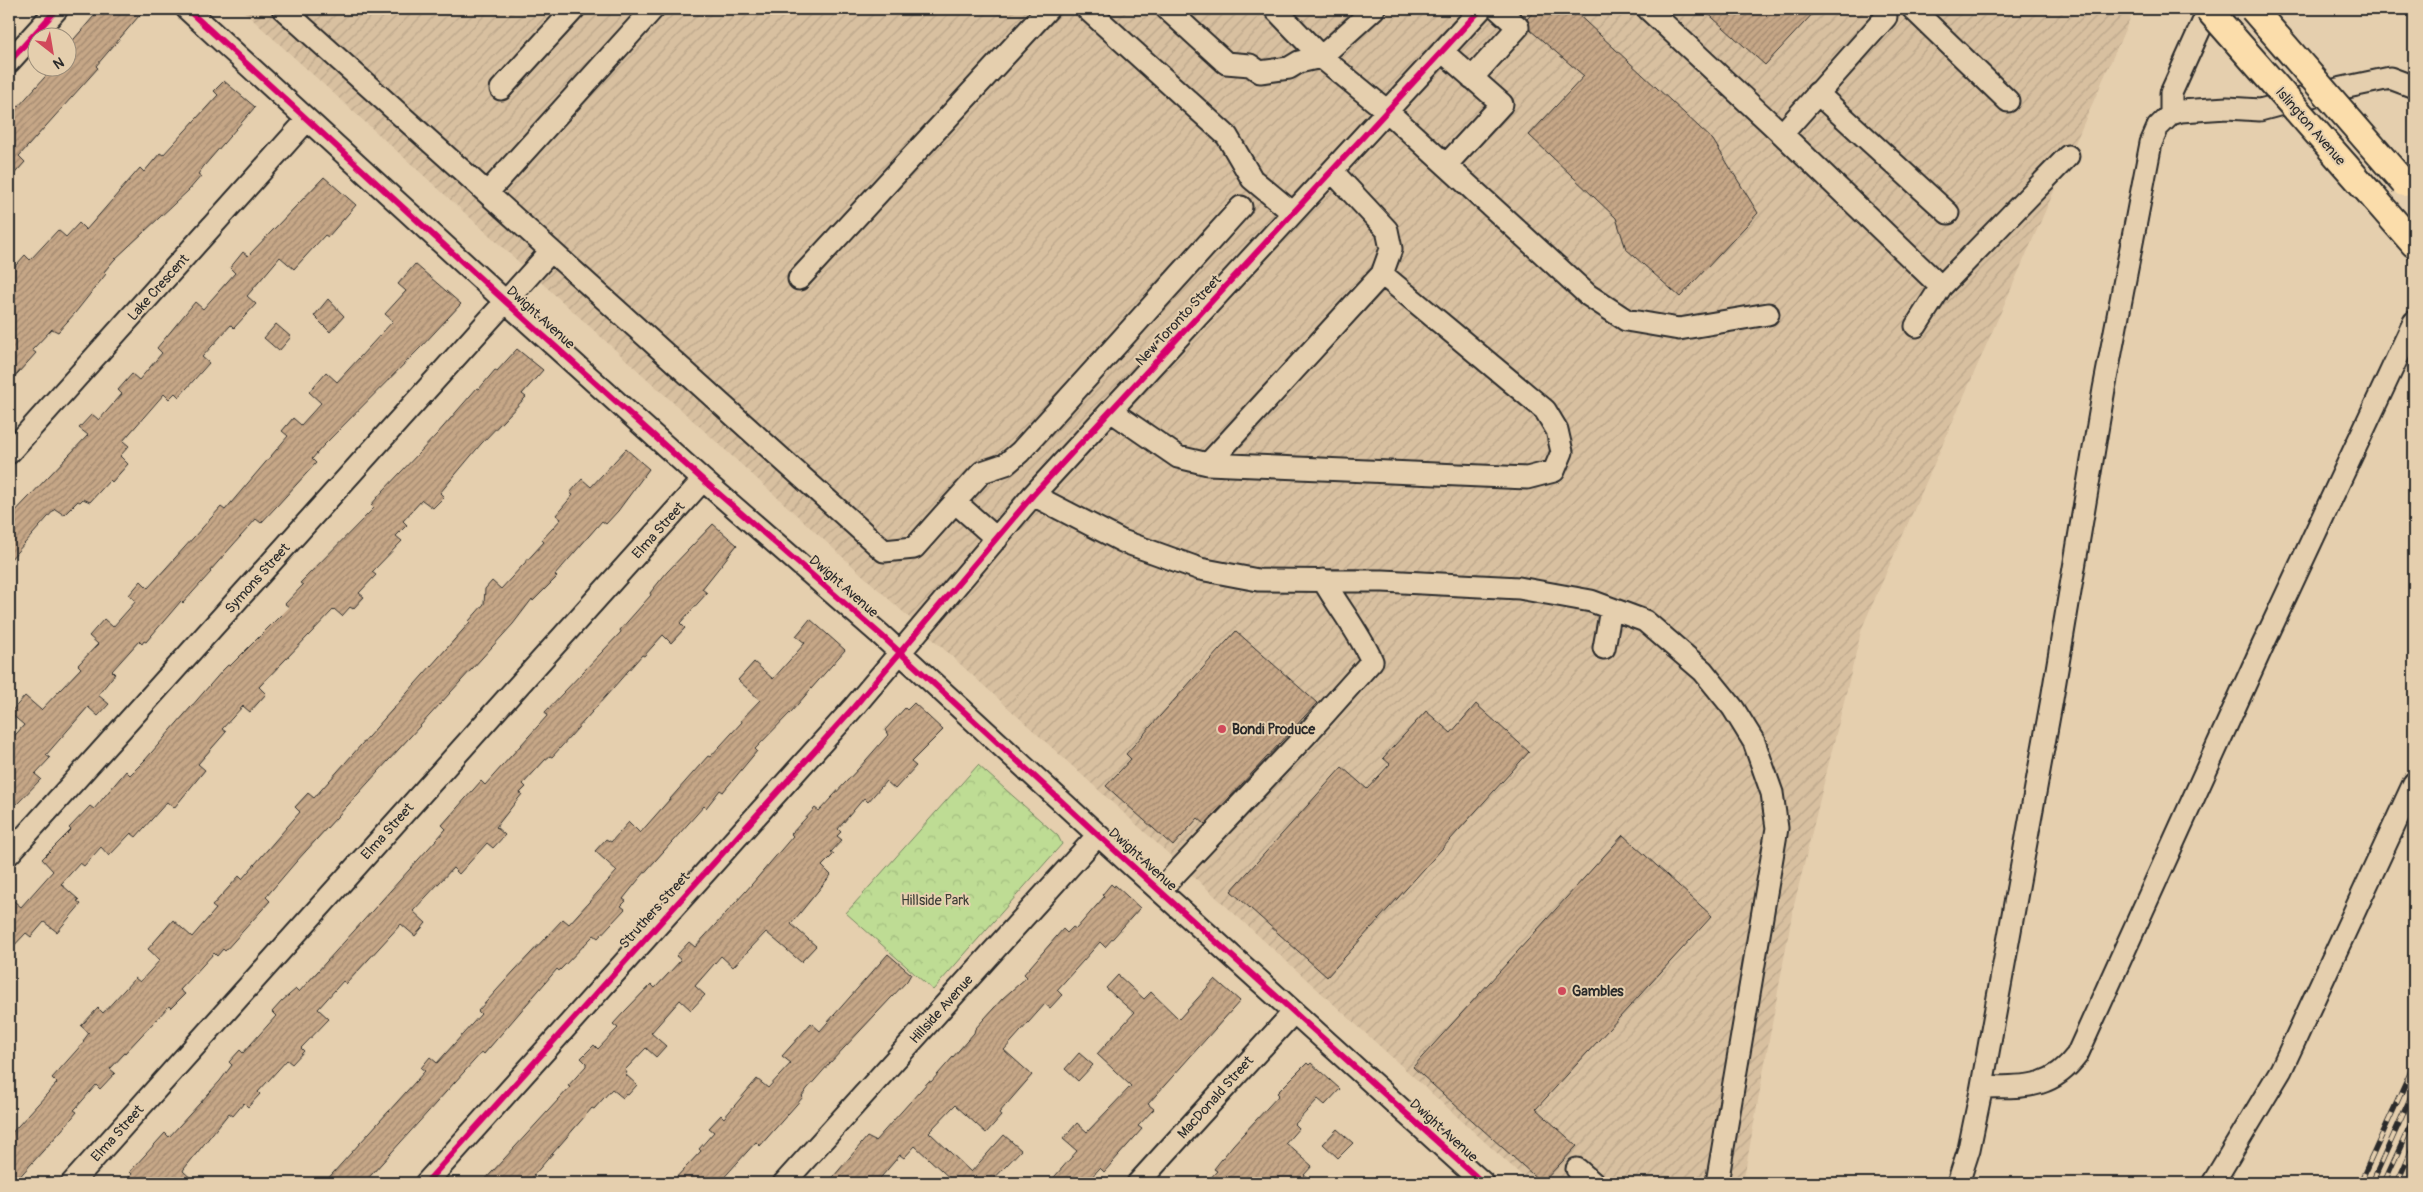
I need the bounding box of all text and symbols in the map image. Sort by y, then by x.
north arrow [28,28,78,78]
text: N [50,53,67,72]
street label: Islington Avenue [2272,84,2349,169]
street label: Lake Crescent [124,250,193,324]
street label: New Toronto Street [1132,271,1225,369]
street label: Dwight Avenue [503,282,578,353]
street label: Elma Street [628,498,689,562]
street label: Symons Street [221,539,294,617]
street label: Dwight Avenue [806,552,882,621]
place label: Bondi Produce [1232,721,1316,738]
marker: Bondi Produce [1216,723,1228,735]
street label: Elma Street [357,799,418,863]
street label: Dwight Avenue [1105,824,1180,895]
street label: Struthers Street [616,868,693,952]
park label: Hillside Park [901,892,969,909]
street label: Hillside Avenue [906,971,977,1047]
place label: Gambles [1572,983,1624,1000]
marker: Gambles [1556,985,1568,997]
street label: MacDonald Street [1174,1052,1257,1142]
street label: Dwight Avenue [1406,1095,1481,1166]
street label: Elma Street [87,1101,148,1165]

